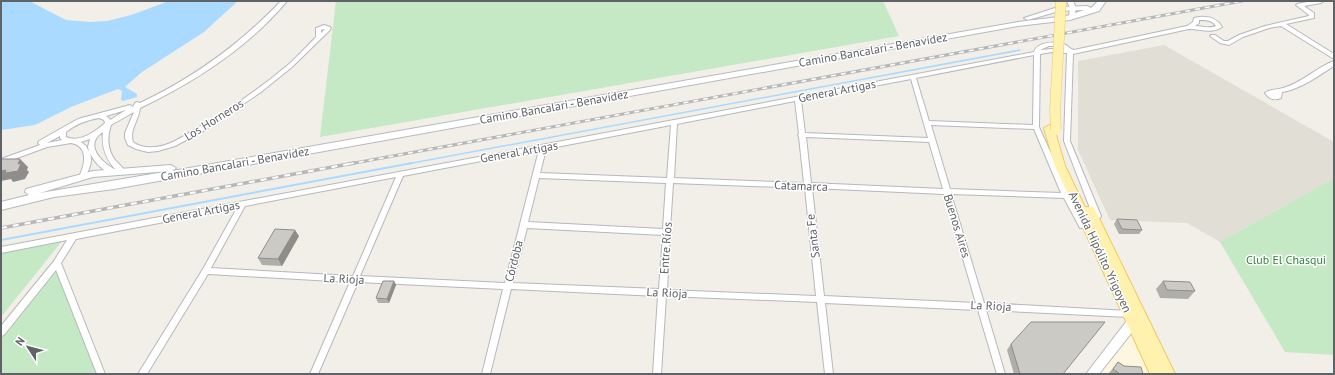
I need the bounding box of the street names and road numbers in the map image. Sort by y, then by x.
street label: Camino Bancalari - Benavídez [797,29,948,70]
street label: General Artigas [797,76,877,105]
street label: Camino Bancalari - Benavídez [478,86,629,127]
street label: Los Horneros [181,95,246,144]
street label: General Artigas [479,137,559,166]
street label: Camino Bancalari - Benavídez [159,143,310,184]
street label: Catamarca [774,177,828,194]
street label: Avenida Hipólito Yrigoyen [1066,189,1135,315]
street label: Buenos Aires [941,192,974,260]
street label: General Artigas [161,197,241,226]
street label: Santa Fe [802,213,823,259]
street label: Entre Ríos [656,221,675,275]
street label: Córdoba [501,239,526,283]
street label: La Rioja [323,270,365,287]
street label: La Rioja [646,284,688,301]
street label: La Rioja [970,297,1012,314]

